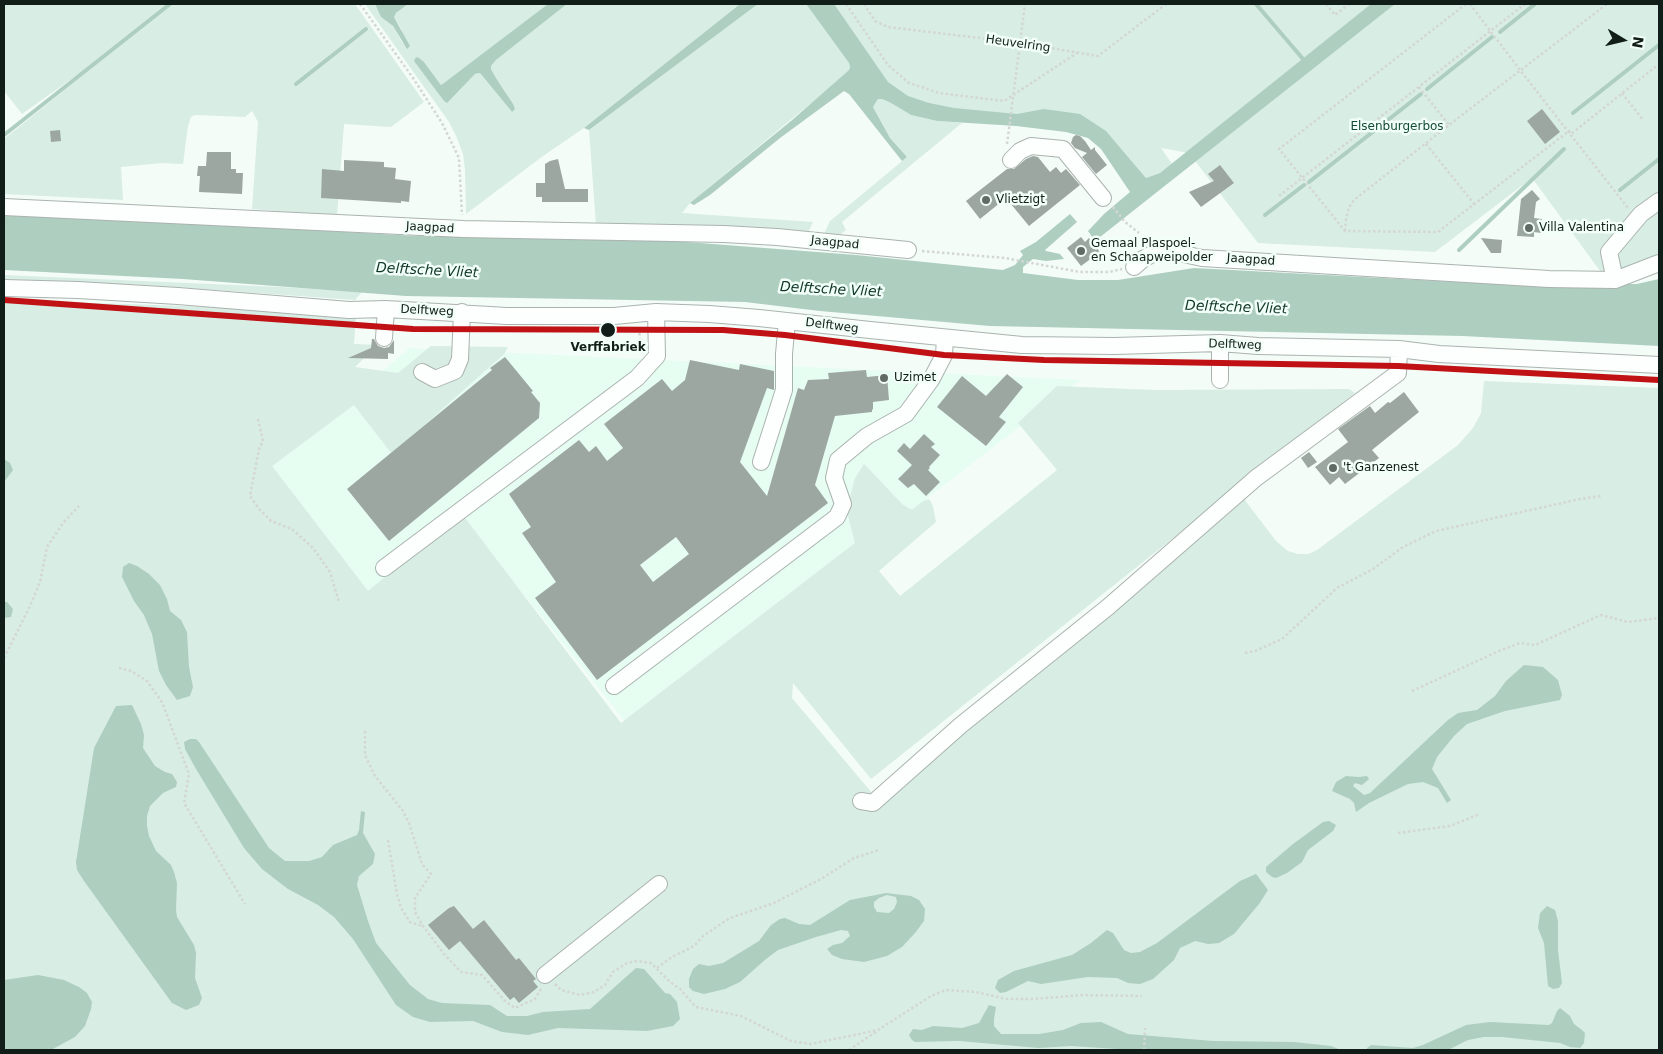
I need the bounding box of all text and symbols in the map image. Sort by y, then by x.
north arrow [1598,15,1648,65]
street label: Heuvelring [985,32,1051,56]
text: N [1629,35,1647,49]
park label: Elsenburgerbos [1350,120,1444,134]
place label: Vlietzigt [996,193,1045,207]
marker: Vlietzigt [980,194,992,206]
street label: Jaagpad [405,220,455,236]
place label: Villa Valentina [1539,221,1624,235]
marker: Villa Valentina [1523,222,1535,234]
street label: Jaagpad [810,233,860,253]
place label: Gemaal Plaspoel- en Schaapweipolder [1091,237,1213,265]
marker: Gemaal Plaspoel- en Schaapweipolder [1075,245,1087,257]
street label: Jaagpad [1226,251,1276,269]
water label: Delftsche Vliet [376,260,478,282]
water label: Delftsche Vliet [780,279,882,301]
water label: Delftsche Vliet [1185,298,1287,318]
street label: Delftweg [400,302,454,320]
street label: Delftweg [805,316,859,336]
marker: Verffabriek [599,321,617,339]
street label: Delftweg [1208,337,1262,353]
place label: Verffabriek [570,341,646,355]
place label: Uzimet [894,371,936,385]
marker: Uzimet [878,372,890,384]
place label: 't Ganzenest [1343,461,1419,475]
marker: 't Ganzenest [1327,462,1339,474]

